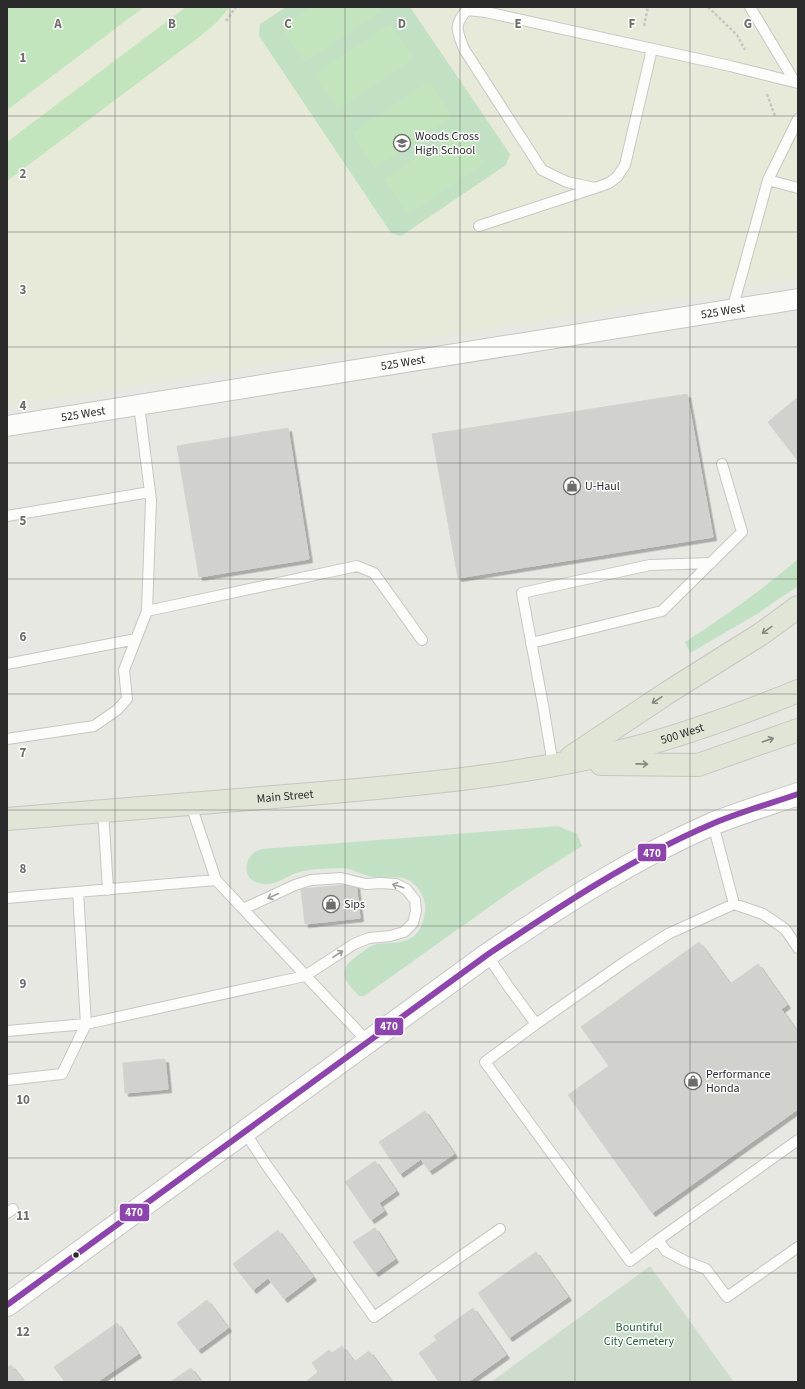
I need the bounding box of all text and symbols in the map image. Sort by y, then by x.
text: A [53,15,62,33]
text: B [168,15,176,33]
text: C [284,15,292,33]
text: D [398,15,406,33]
text: E [514,15,522,33]
text: F [629,15,636,33]
text: G [744,15,752,33]
text: 1 [20,49,27,67]
place label: Woods Cross High School [415,128,479,159]
school or university icon: Woods Cross High School [392,133,412,153]
text: 2 [20,165,27,183]
text: 3 [20,281,27,299]
street label: 525 West [699,299,746,323]
street label: 525 West [380,351,426,374]
text: 4 [20,397,27,415]
street label: 525 West [60,402,106,426]
shop icon: U-Haul [562,476,582,496]
place label: U-Haul [585,478,620,495]
text: 5 [20,512,27,530]
one-way arrow [761,626,772,634]
text: 6 [20,628,27,646]
one-way arrow [651,696,663,704]
street label: 500 West [659,719,706,748]
one-way arrow [762,736,774,744]
text: 7 [20,744,27,762]
one-way arrow [635,760,648,768]
street label: Main Street [256,785,314,807]
line badge: 470 [637,843,667,862]
text: 470 [643,846,661,861]
text: 8 [20,860,27,878]
one-way arrow [391,882,404,889]
one-way arrow [267,893,279,900]
shop icon: Sips [321,894,341,914]
place label: Sips [344,896,365,913]
one-way arrow [332,950,344,958]
text: 9 [20,975,27,993]
line badge: 470 [374,1017,404,1036]
text: 470 [380,1019,398,1034]
place label: Performance Honda [706,1066,770,1097]
shop icon: Performance Honda [683,1071,703,1091]
text: 10 [16,1091,30,1109]
line badge: 470 [119,1203,150,1222]
text: 470 [125,1205,143,1220]
text: 11 [16,1207,30,1225]
unlabelled marker [71,1250,81,1260]
park label: Bountiful City Cemetery [604,1319,675,1350]
text: 12 [16,1323,30,1341]

